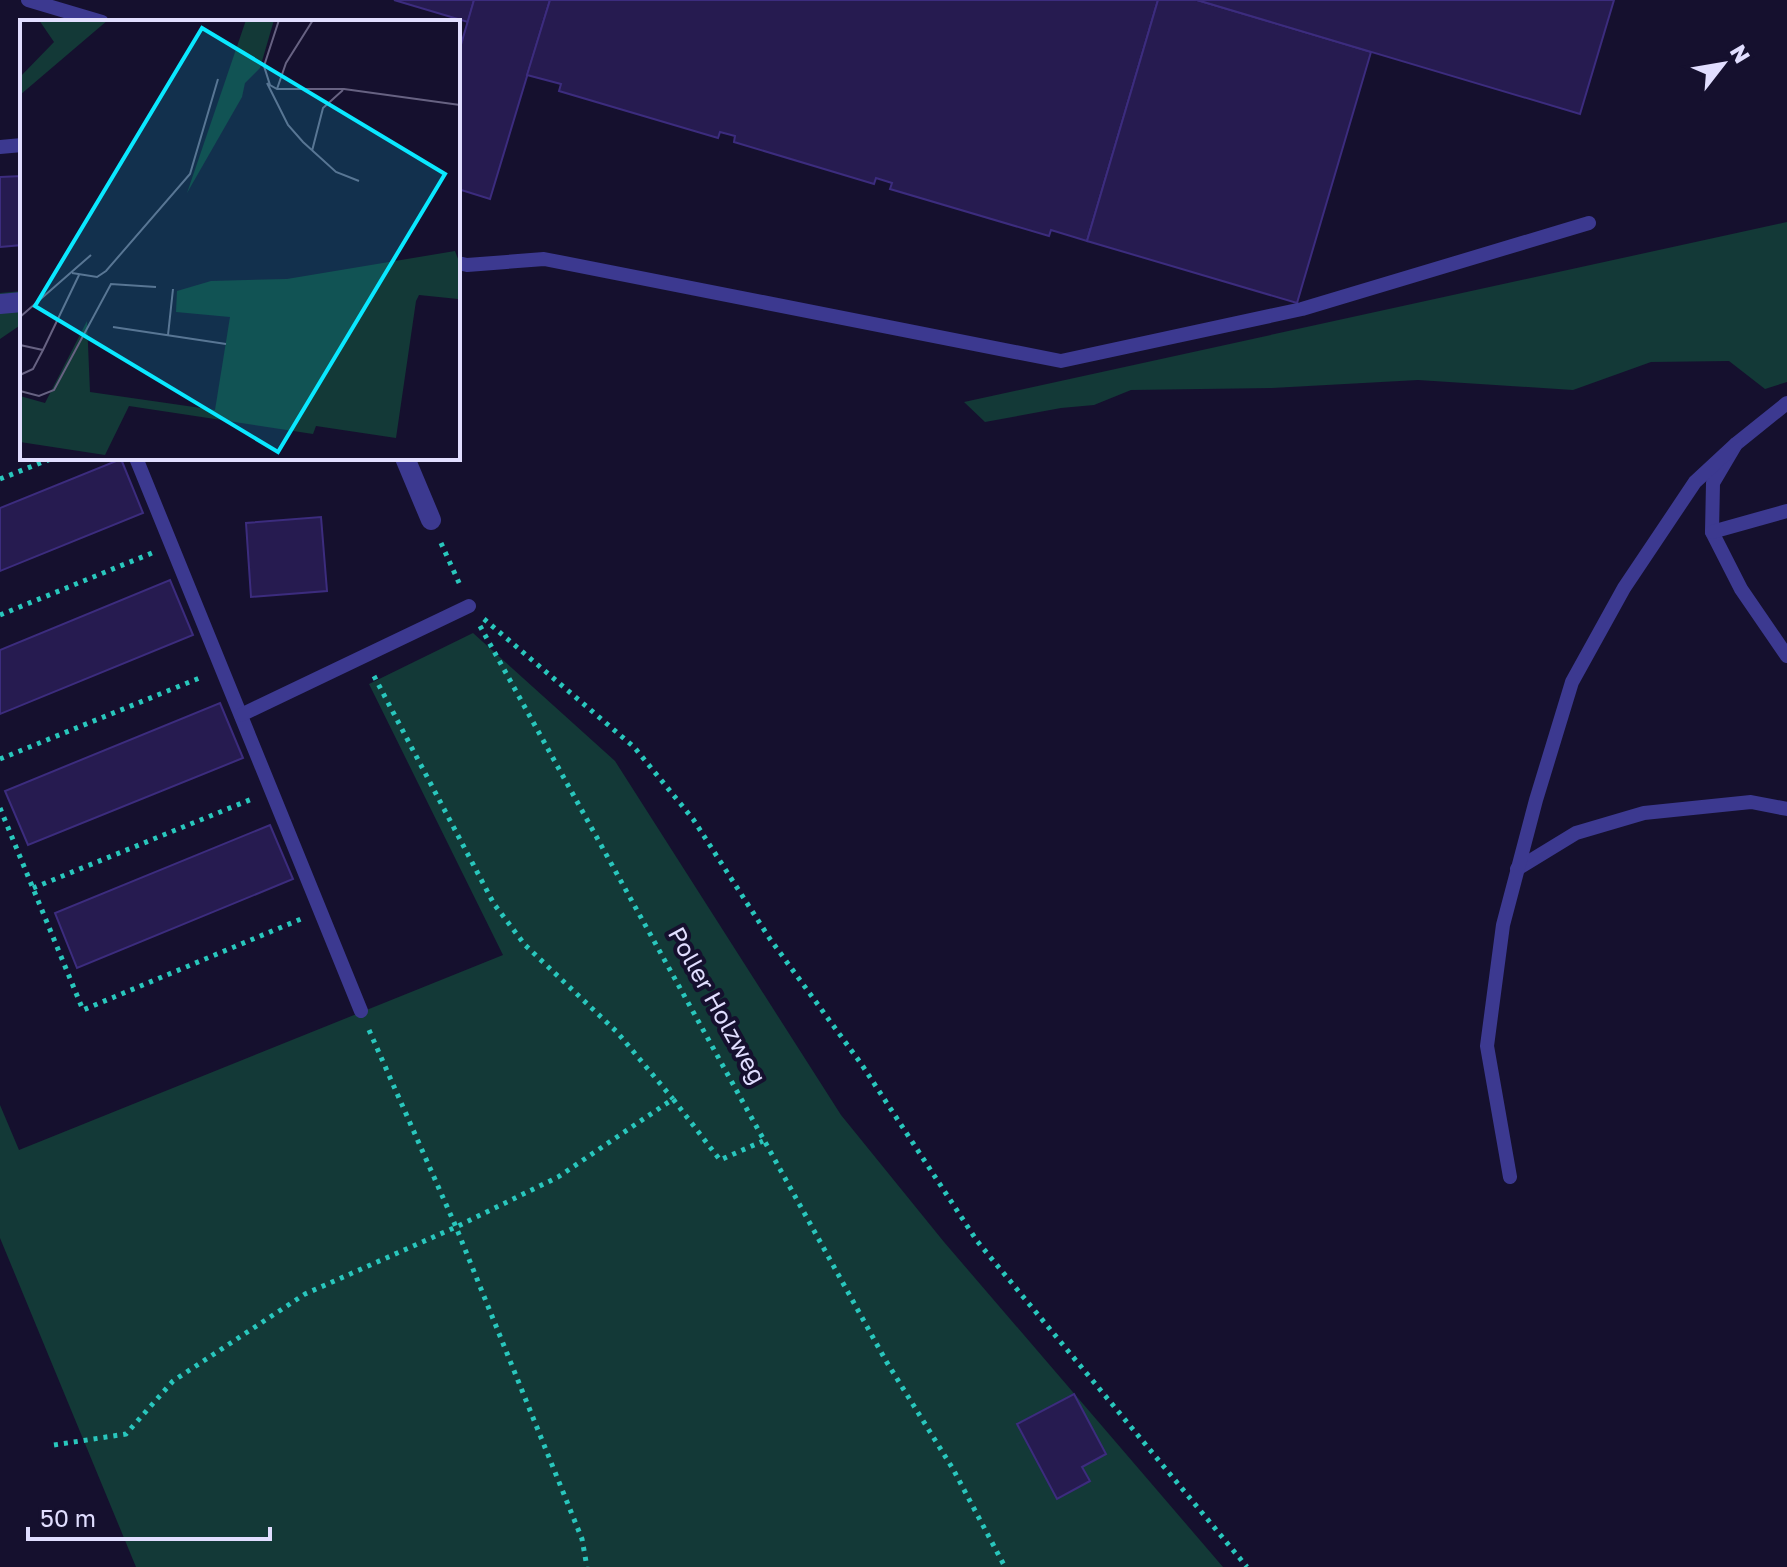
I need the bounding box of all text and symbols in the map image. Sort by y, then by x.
inset map [20,20,460,460]
north arrow [1683,24,1763,104]
text: N [1725,39,1756,68]
street label: Poller Holzweg [663,921,773,1089]
scale bar [28,1491,270,1541]
text: 50 m [40,1503,96,1532]

